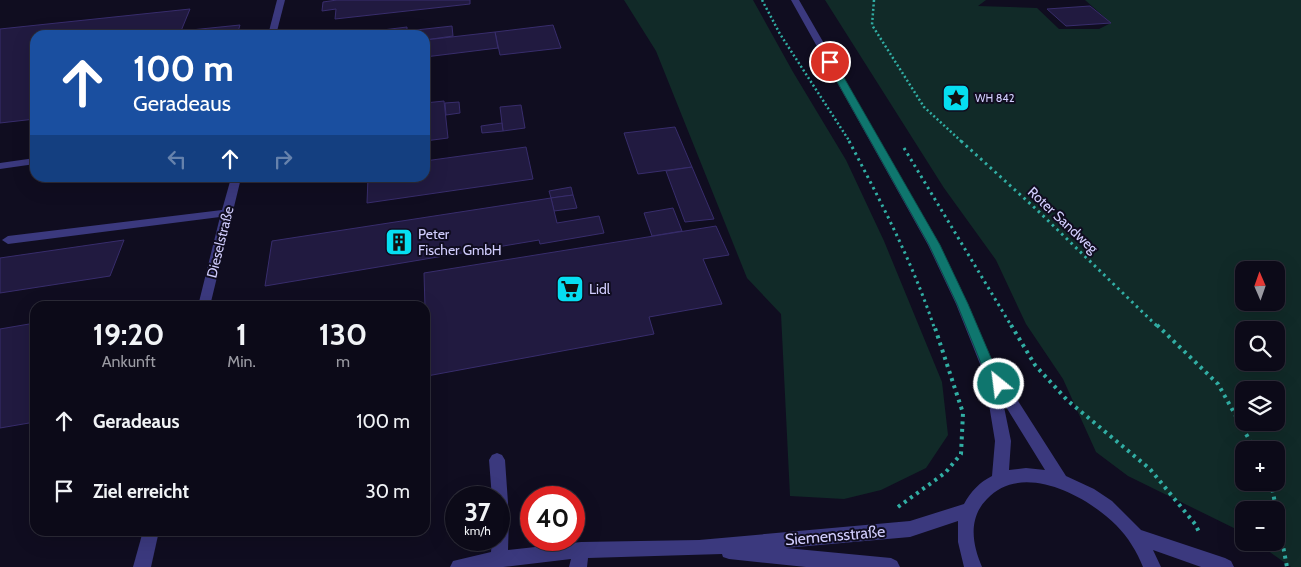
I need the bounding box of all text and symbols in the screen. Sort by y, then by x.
pin [809,41,851,83]
text: 100 m [133,47,234,90]
icon: arrive [816,48,844,76]
icon: ahead [50,50,115,115]
place icon: WH 842 [941,83,971,113]
text: Geradeaus [133,90,231,117]
place label: WH 842 [975,91,1015,105]
icon: left [163,145,191,173]
icon: ahead [216,145,244,173]
icon: right [269,145,297,173]
street label: Roter Sandweg [1024,183,1103,258]
street label: Dieselstraße [202,204,238,280]
place label: Peter Fischer GmbH [418,225,502,259]
building icon: Peter Fischer GmbH [384,227,414,257]
north arrow [1235,261,1285,311]
map controls [1235,261,1285,551]
supermarket icon: Lidl [555,274,585,304]
place label: Lidl [589,280,611,298]
text: 19:20 [93,316,165,353]
text: 1 [236,316,247,353]
text: 130 [319,316,367,353]
button: search [1235,321,1285,371]
text: Ankunft [102,352,156,371]
text: Min. [227,352,256,371]
text: m [336,352,350,371]
position arrow [972,357,1024,409]
button: layers [1235,381,1285,431]
icon: ahead [50,407,78,435]
text: Geradeaus [93,410,179,433]
text: 100 m [356,410,410,433]
button: + [1235,441,1285,491]
icon: arrive [50,477,78,505]
text: Ziel erreicht [93,480,189,503]
text: 30 m [366,480,410,503]
speed limit sign: 40 [520,486,585,551]
text: 37 [464,497,491,527]
button: − [1235,501,1285,551]
street label: Siemensstraße [784,522,886,549]
text: km/h [464,523,491,538]

